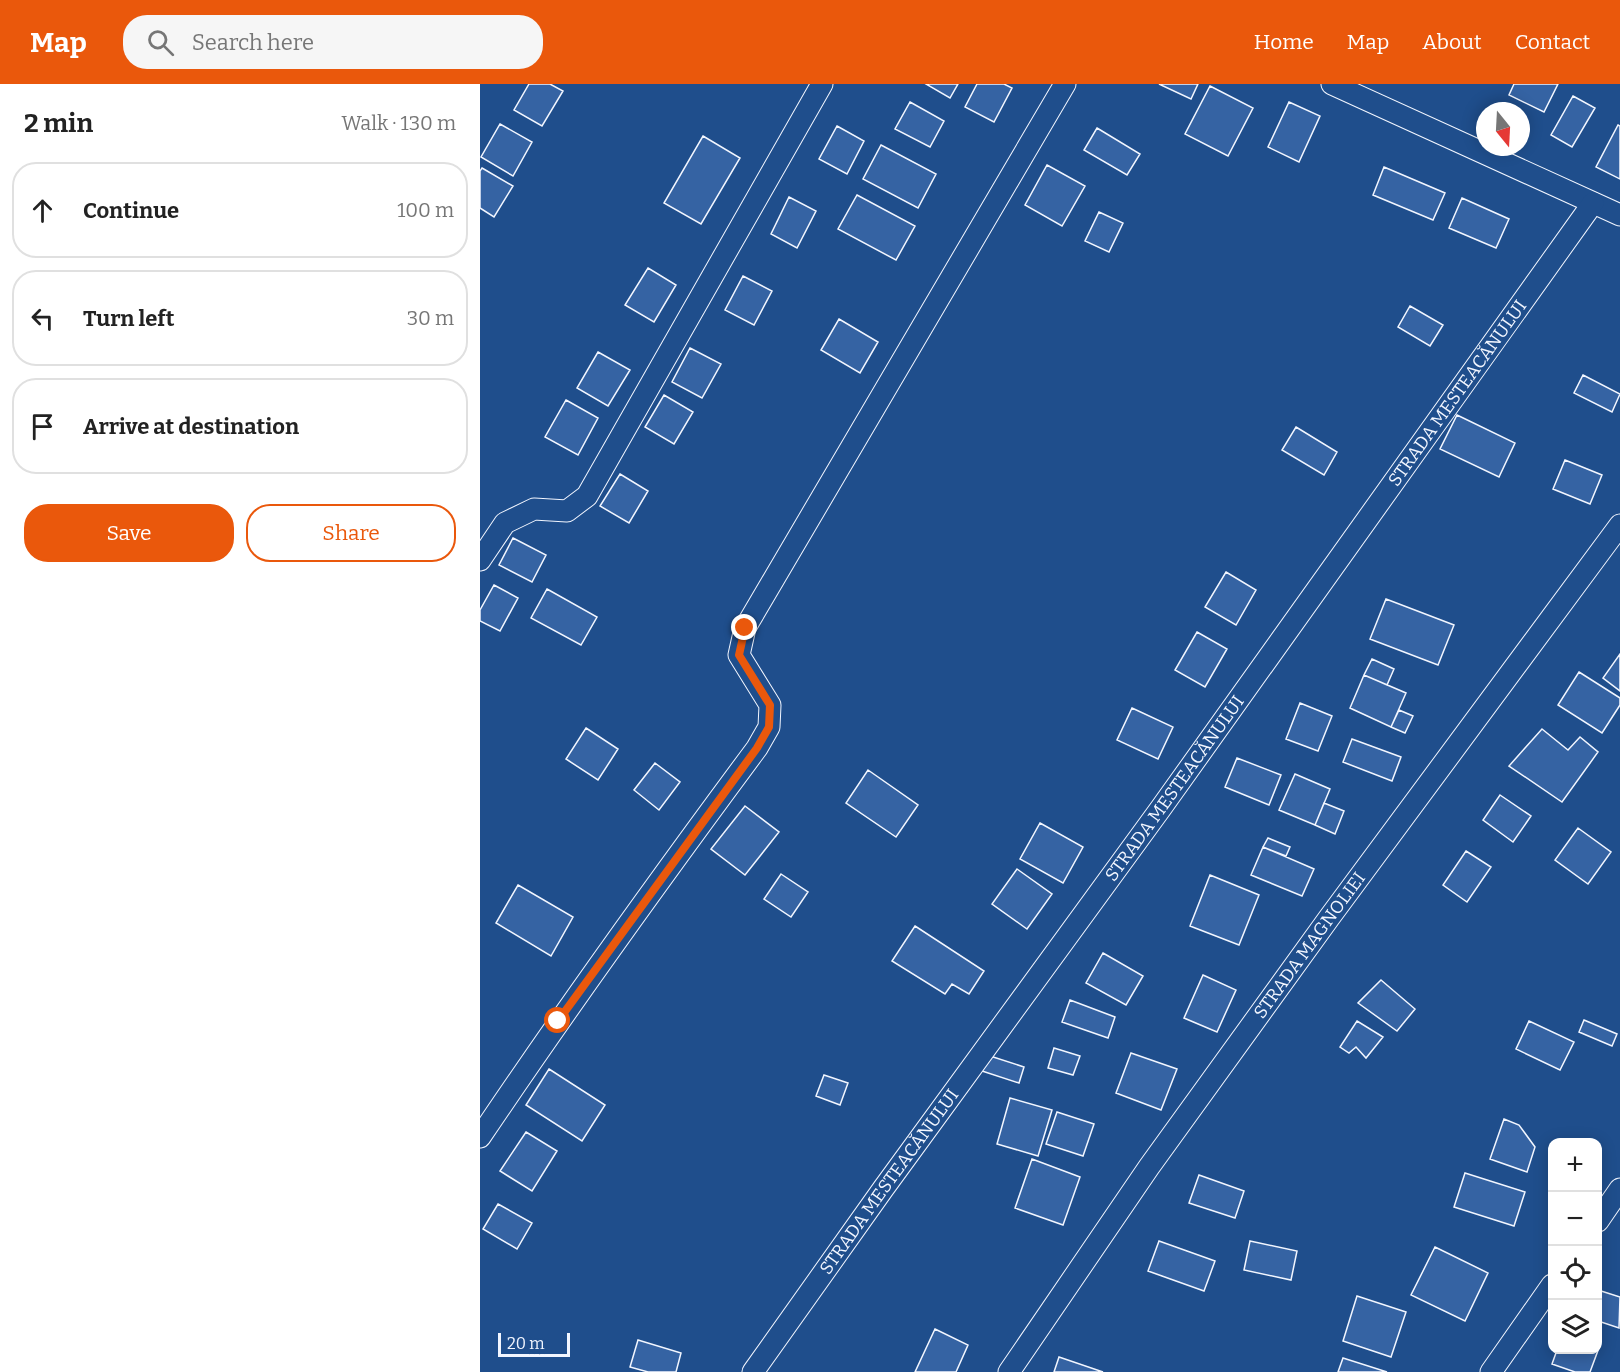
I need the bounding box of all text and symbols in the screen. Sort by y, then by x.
search box [123,15,543,69]
text: Map [30,26,87,59]
icon: search [144,26,177,59]
text: Search here [192,29,314,56]
text: Home [1254,29,1314,55]
text: Map [1347,29,1389,55]
text: About [1422,29,1482,55]
text: Contact [1515,29,1590,55]
north arrow [1476,102,1530,156]
text: 2 min [24,108,93,139]
text: Walk · 130 m [342,111,456,135]
icon: ahead [26,194,59,227]
text: Continue [83,197,179,224]
text: 100 m [397,198,454,222]
street label: STRADA MESTEACĂNULUI [1383,296,1531,490]
icon: left [26,302,59,335]
text: Turn left [83,305,175,332]
text: 30 m [407,306,454,330]
icon: arrive [26,410,59,443]
text: Arrive at destination [83,413,299,440]
button: Save [24,504,234,562]
button: Share [246,504,456,562]
route end [731,614,757,640]
street label: STRADA MESTEACĂNULUI [1100,691,1249,885]
street label: STRADA MAGNOLIEI [1249,868,1370,1023]
route start [544,1007,570,1033]
street label: STRADA MESTEACĂNULUI [815,1085,963,1279]
map controls [1548,1138,1602,1354]
button: + [1548,1138,1602,1192]
button: − [1548,1192,1602,1246]
button: locate [1548,1246,1602,1300]
button: layers [1548,1300,1602,1354]
scale bar [498,1330,570,1358]
text: 20 m [507,1334,544,1353]

